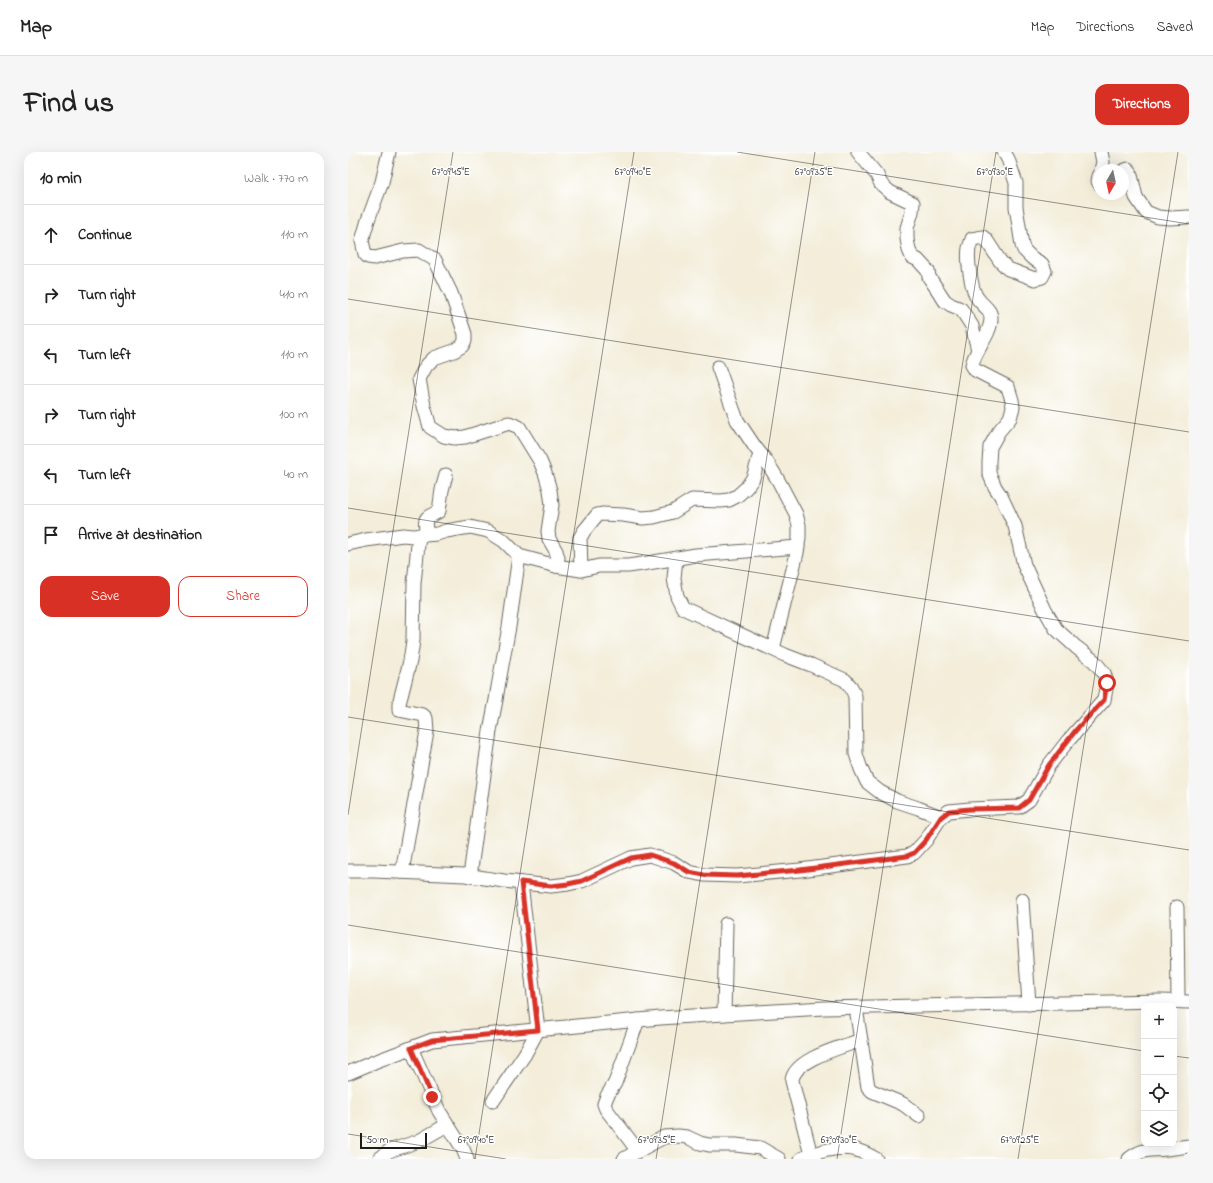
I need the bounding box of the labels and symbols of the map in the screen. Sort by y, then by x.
north arrow [1093,164,1129,200]
text: 67°09'45"E [432,165,470,180]
text: 67°09'40"E [615,165,651,180]
text: 67°09'35"E [795,165,833,180]
text: 67°09'30"E [977,165,1013,180]
route start [1098,674,1116,692]
route end [423,1088,441,1106]
scale bar [360,1131,427,1150]
text: 67°09'40"E [458,1133,494,1148]
text: 67°09'35"E [638,1133,676,1148]
text: 67°09'30"E [821,1133,857,1148]
text: 67°09'25"E [1001,1133,1039,1148]

